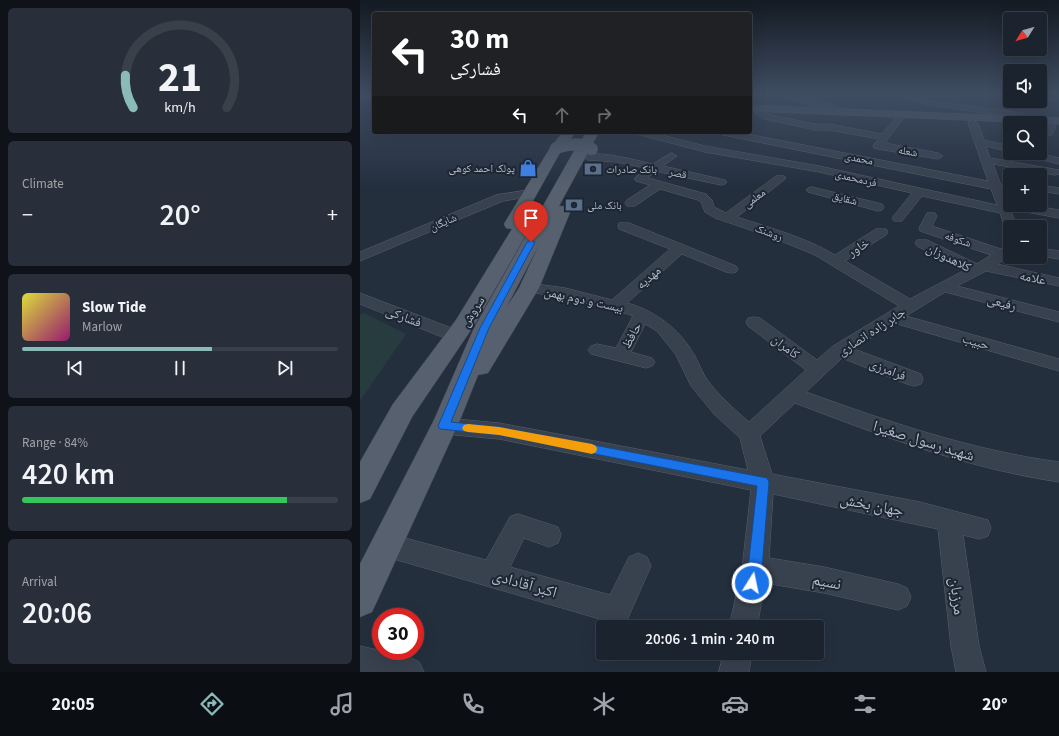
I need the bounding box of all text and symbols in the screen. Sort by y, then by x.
north arrow [1003,12,1047,56]
map controls [1003,12,1047,264]
text: 30 m [450,19,509,59]
icon: left [384,28,436,80]
text: 21 [158,48,202,108]
text: فشارکی [450,57,501,82]
button: sound [1003,64,1047,108]
text: km/h [164,97,196,118]
icon: left [509,104,531,126]
icon: ahead [551,104,573,126]
icon: right [593,104,615,126]
button: search [1003,116,1047,160]
street label: شعله [897,142,919,161]
street label: محمدی [843,148,875,169]
shop icon: پولک احمد کوهی [518,158,538,178]
bank icon: بانک صادرات [583,159,603,179]
place label: پولک احمد کوهی [449,161,515,176]
place label: بانک صادرات [606,162,657,177]
street label: قصر [667,164,688,183]
street label: فردمحمدی [833,166,879,191]
button: + [1003,168,1047,212]
text: Climate [22,175,64,193]
street label: معلمی [740,185,769,212]
street label: شقایق [831,188,859,209]
text: 20° [159,194,201,237]
bank icon: بانک ملی [564,195,584,215]
place label: بانک ملی [587,198,622,213]
text: − [22,199,33,231]
text: + [327,199,338,231]
pin [514,201,548,242]
icon: arrive [520,207,542,229]
street label: شایگان [427,210,459,235]
button: − [1003,220,1047,264]
street label: روشنک [753,221,785,244]
street label: شکوفه [943,228,973,251]
street label: خاور [843,234,873,262]
street label: کلاهدوزان [923,239,975,277]
street label: مهدیه [632,262,665,294]
street label: علامه [1018,266,1048,290]
street label: بیست و دوم بهمن [542,283,625,317]
street label: رفیعی [985,290,1018,315]
street label: سروش [456,293,489,330]
text: Slow Tide [82,297,146,318]
street label: فشارکی [383,302,424,332]
street label: جابر زاده انصاری [834,303,909,360]
text: Marlow [82,318,122,336]
street label: حافظ [618,319,646,352]
street label: کامران [768,330,804,364]
street label: حبیب [960,330,991,354]
street label: فرامرزی [867,355,909,385]
icon: previous [64,357,86,379]
icon: pause [169,357,191,379]
icon: next [274,357,296,379]
street label: شهید رسول صغیرا [870,415,977,467]
text: Range · 84% [22,434,88,452]
text: 420 km [22,453,115,496]
street label: جهان بخش [838,488,905,522]
position arrow [731,562,773,604]
street label: اکبر آقادادی [490,564,560,604]
street label: نسیم [810,568,843,596]
text: Arrival [22,573,57,591]
street label: مرزبان [944,576,970,616]
text: 20:06 [22,592,92,635]
speed limit sign: 30 [372,608,424,660]
text: 20:06 · 1 min · 240 m [645,629,775,650]
icon: directions [198,690,226,718]
icon: music [328,690,356,718]
icon: phone [459,690,487,718]
icon: climate [590,690,618,718]
icon: car [721,690,749,718]
icon: filters [851,690,879,718]
text: 20:05 [51,692,95,717]
text: 20° [982,692,1008,717]

